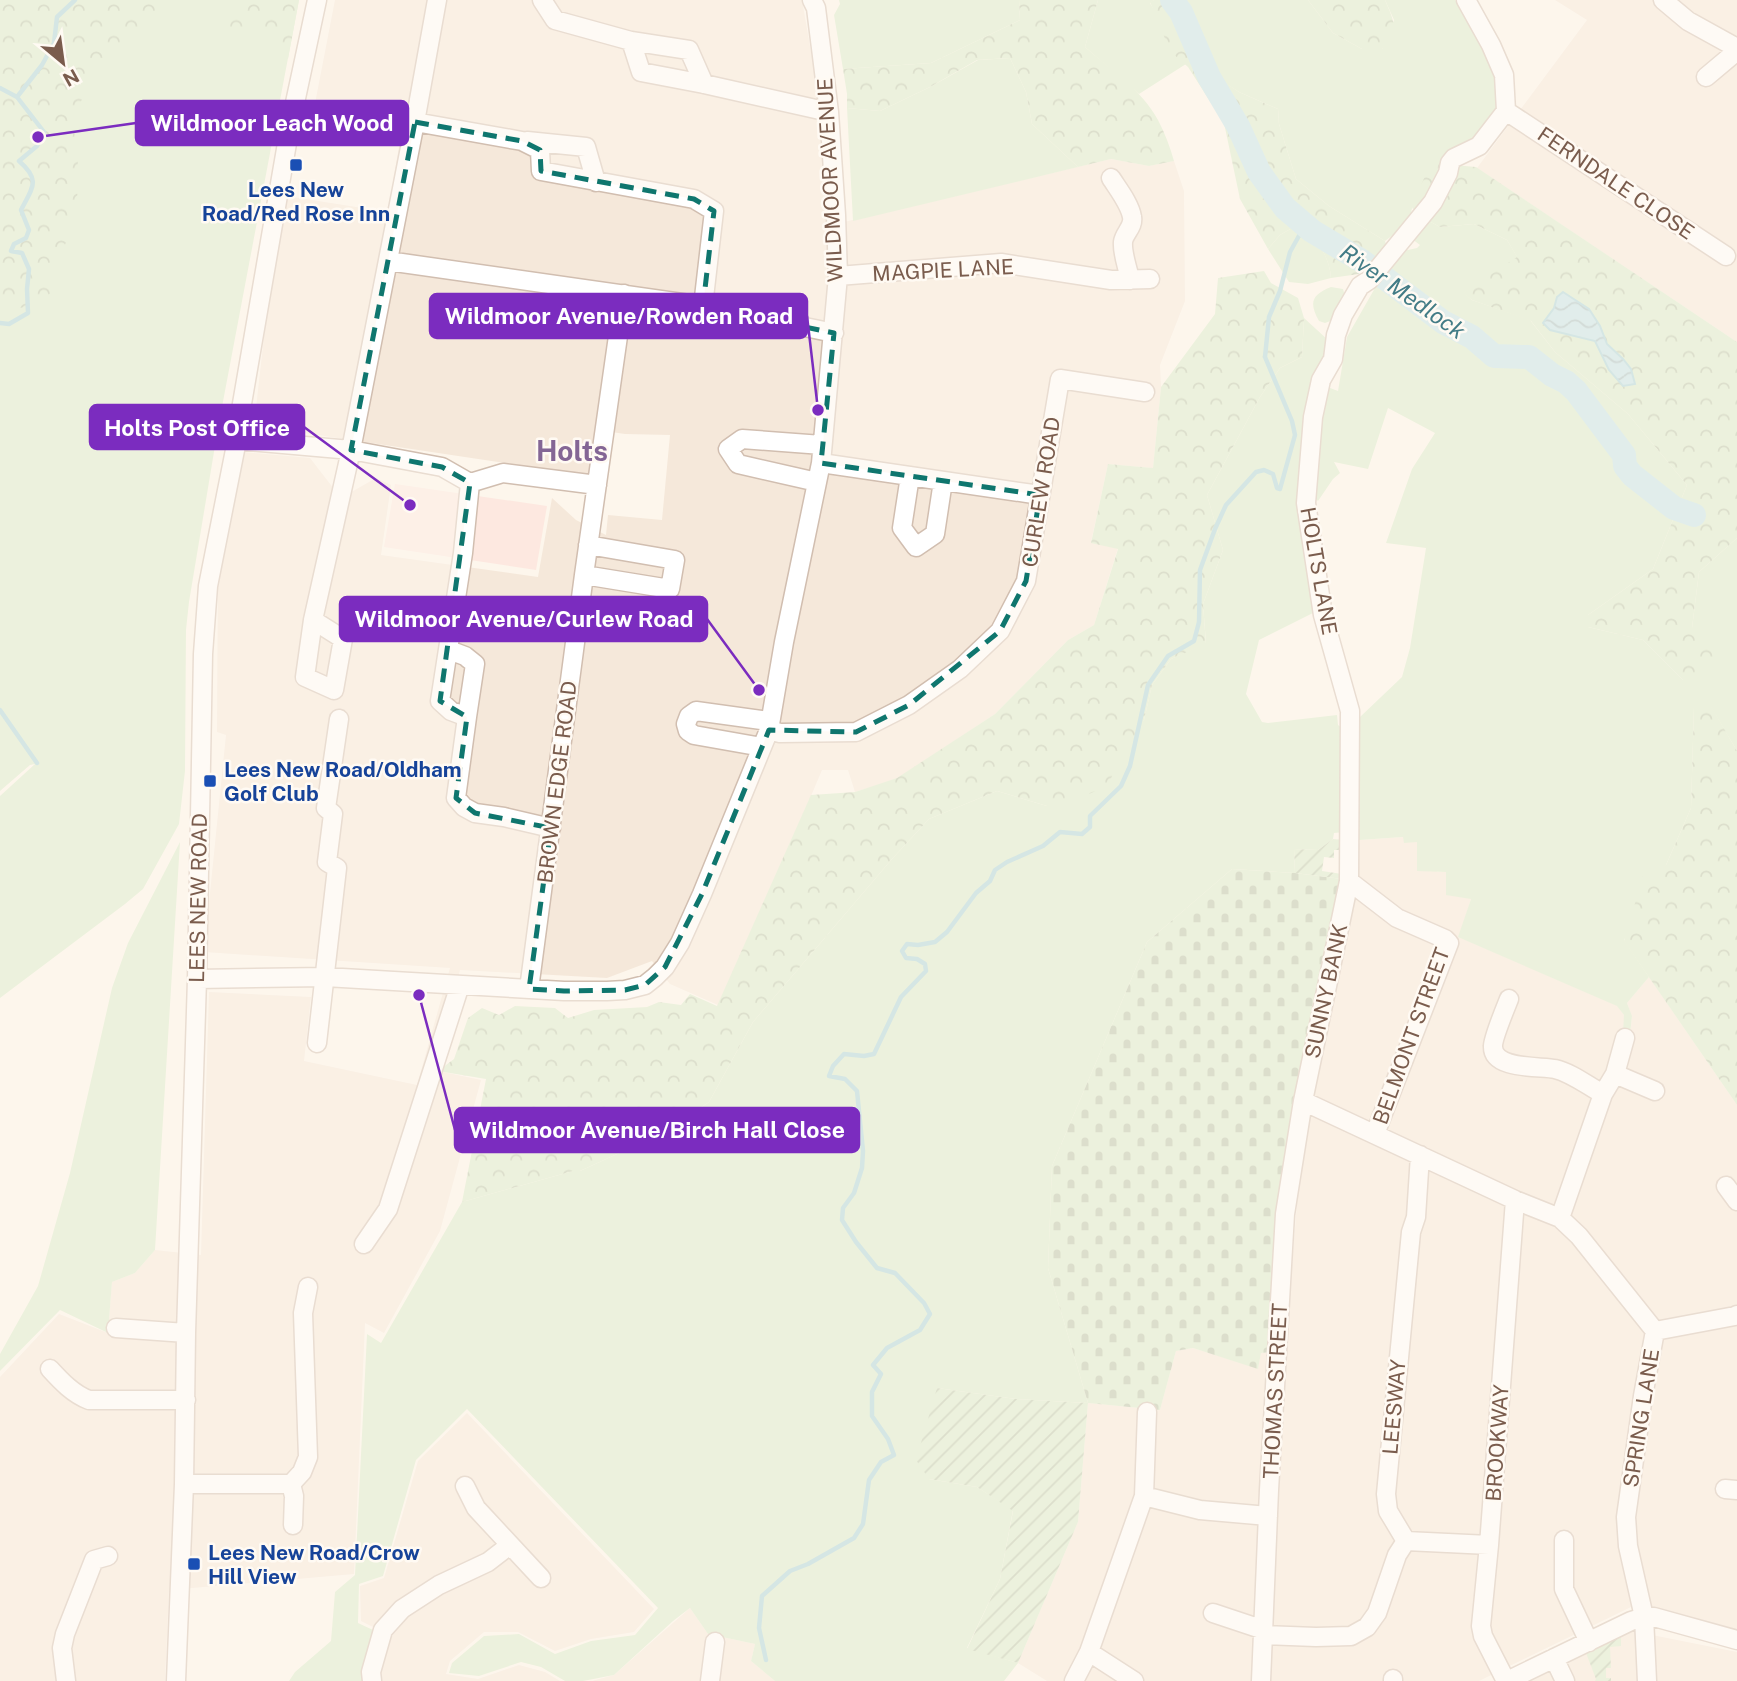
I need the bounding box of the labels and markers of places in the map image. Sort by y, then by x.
callout: Wildmoor Leach Wood [136,101,408,145]
marker: Lees New Road/Red Rose Inn [288,157,304,173]
place label: Lees New Road/Red Rose Inn [202,177,390,226]
callout: Wildmoor Avenue/Rowden Road [430,294,807,338]
callout: Holts Post Office [90,405,304,449]
callout: Wildmoor Avenue/Curlew Road [340,597,707,641]
place label: Lees New Road/Oldham Golf Club [224,757,462,806]
marker: Lees New Road/Oldham Golf Club [202,773,218,789]
callout: Wildmoor Avenue/Birch Hall Close [455,1108,859,1152]
place label: Lees New Road/Crow Hill View [208,1540,420,1589]
marker: Lees New Road/Crow Hill View [186,1556,202,1572]

